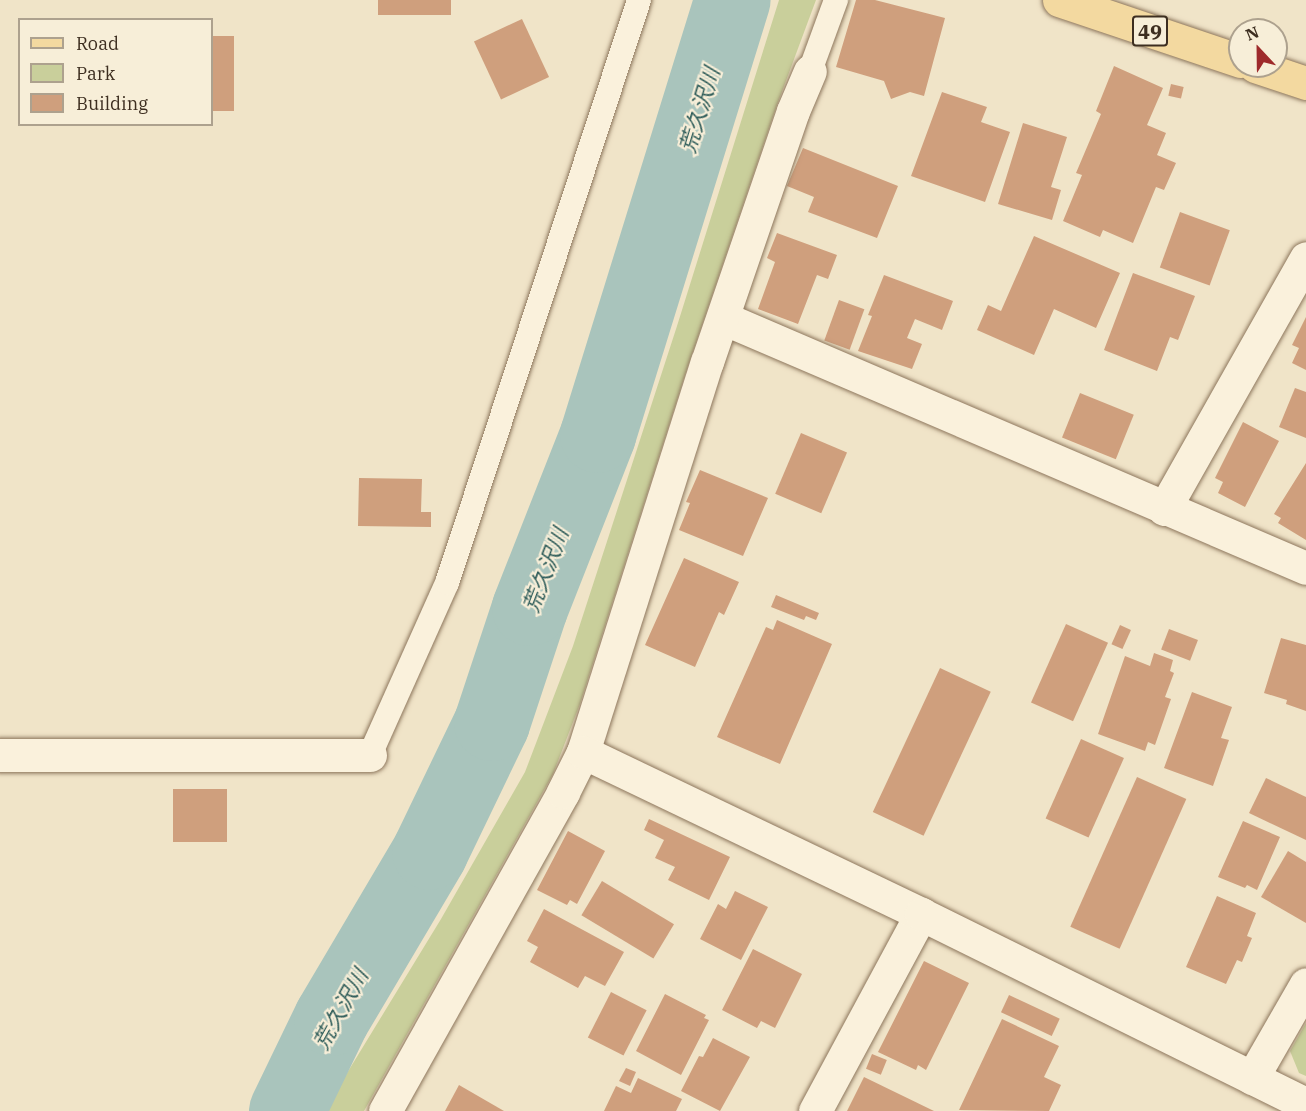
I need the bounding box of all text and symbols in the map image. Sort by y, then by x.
road number: 49 [1132,14,1168,48]
legend [18,18,213,126]
north arrow [1228,18,1288,78]
text: N [1242,22,1262,45]
text: Road [76,32,119,55]
text: Park [76,62,115,85]
water label: 荒久沢川 [674,64,724,156]
text: Building [76,92,148,115]
water label: 荒久沢川 [517,524,573,616]
water label: 荒久沢川 [307,964,373,1054]

